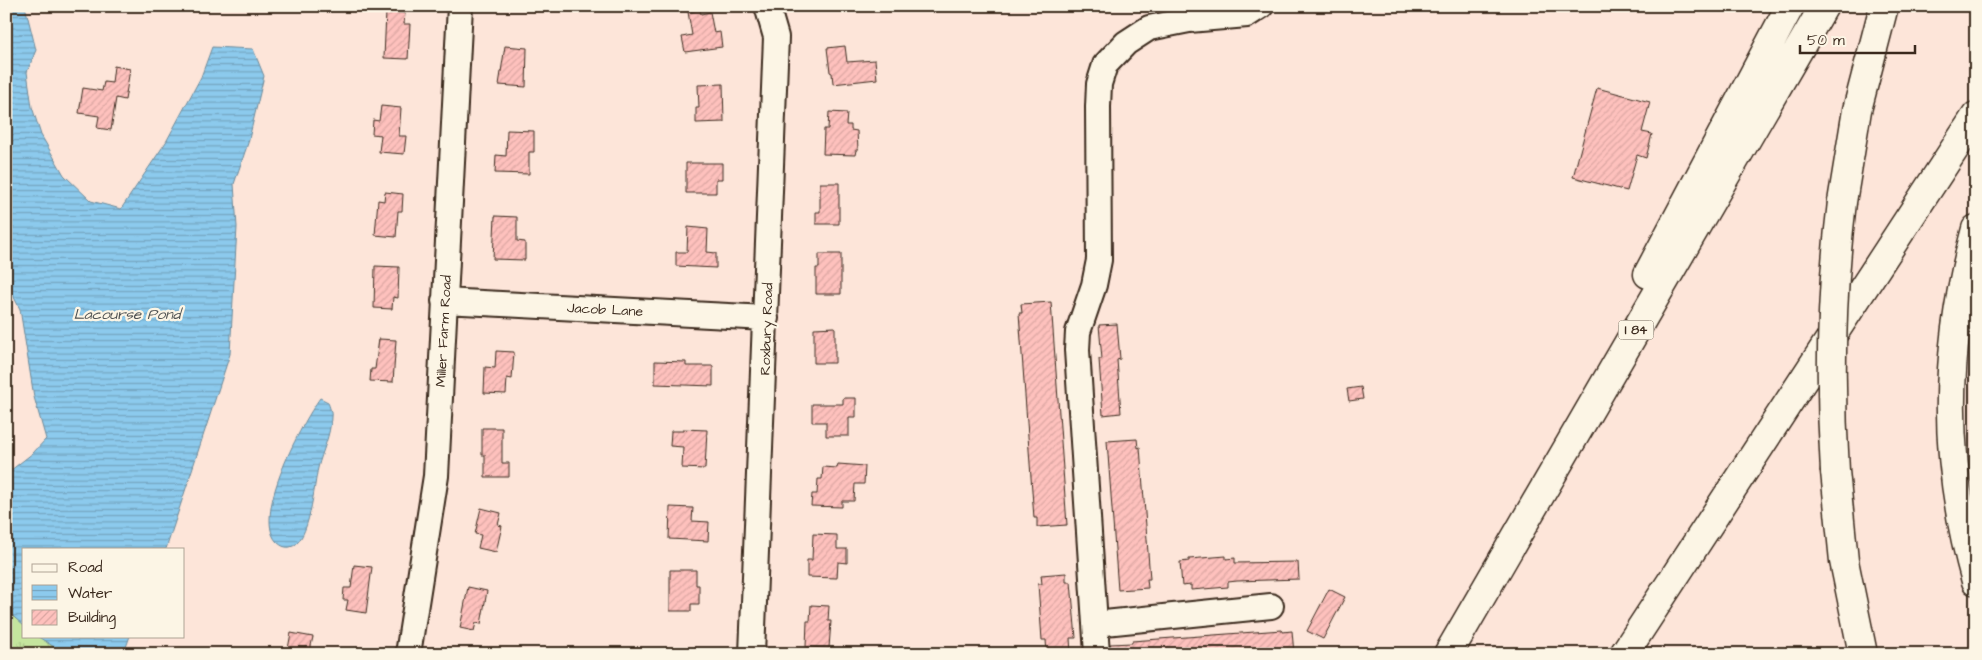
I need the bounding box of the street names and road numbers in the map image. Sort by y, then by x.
street label: Miller Farm Road [431,274,457,388]
street label: Roxbury Road [755,282,779,376]
street label: Jacob Lane [566,298,644,322]
road number: I 84 [1618,320,1654,340]

